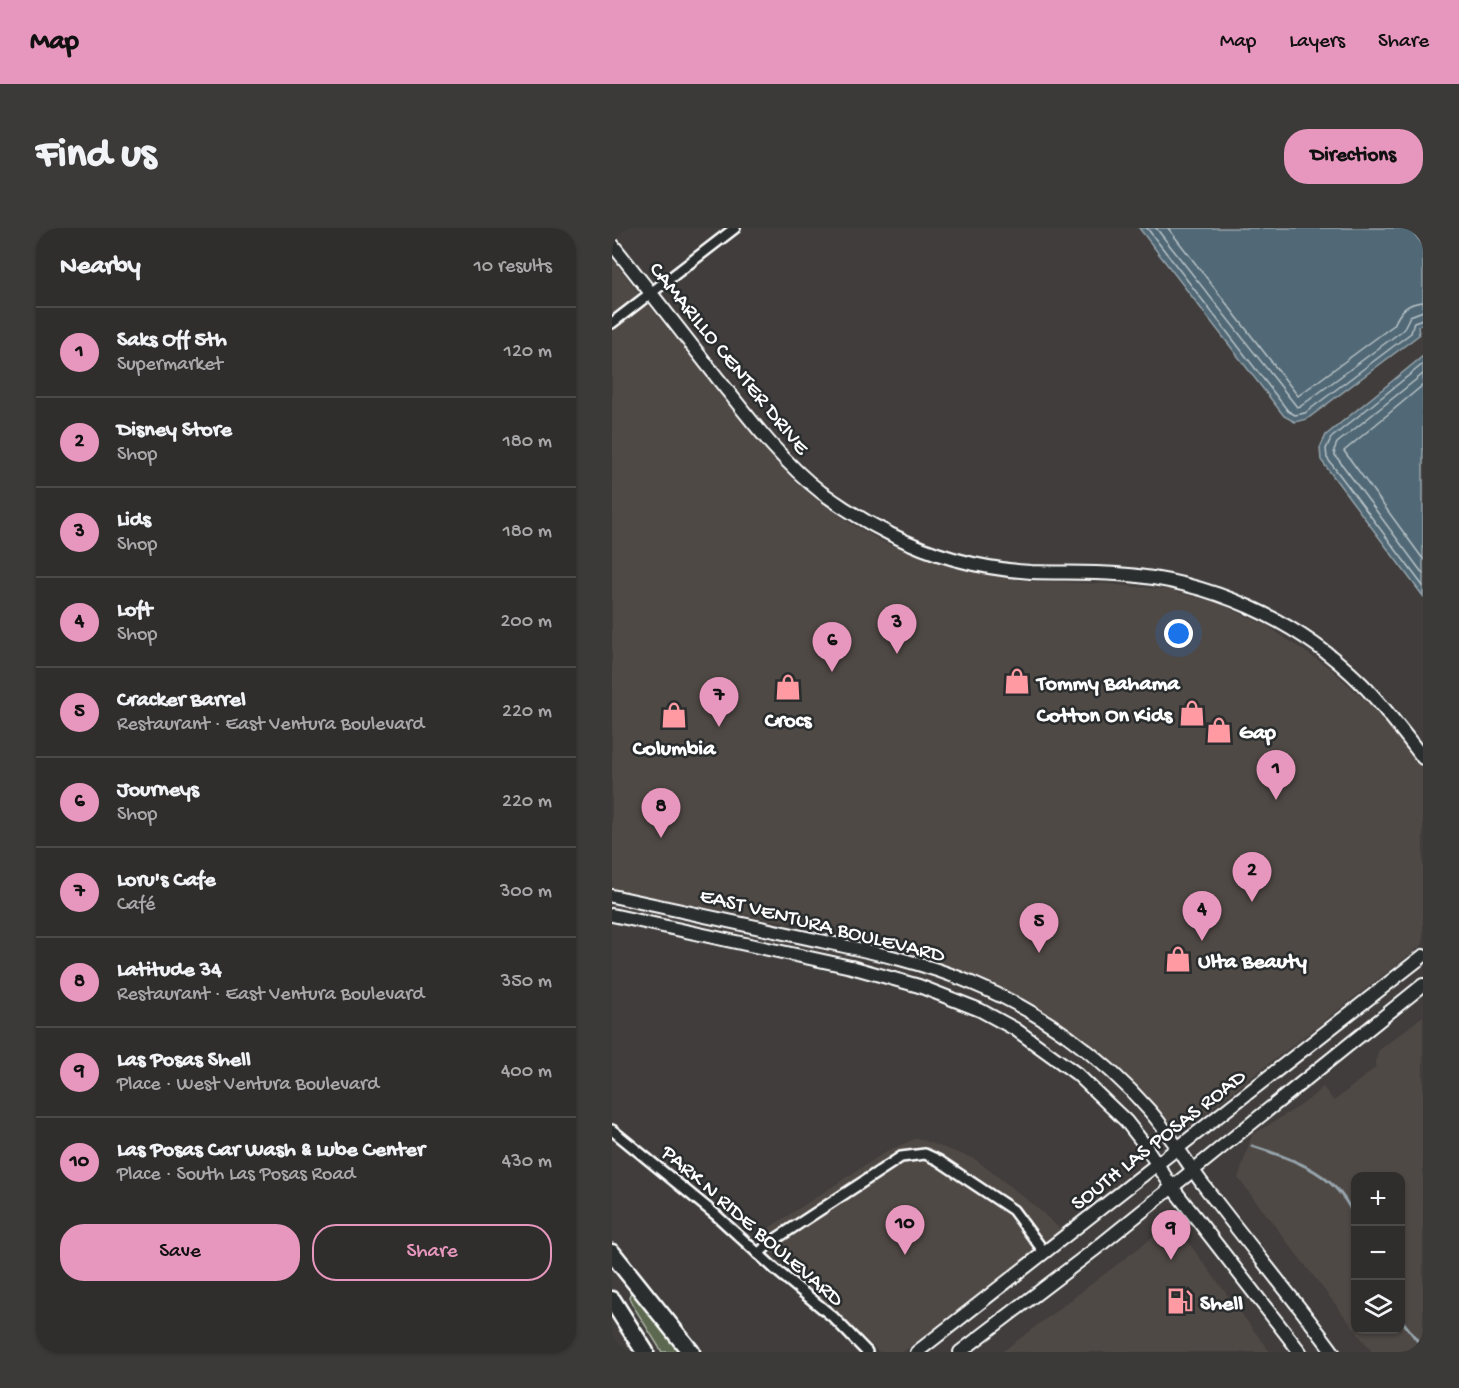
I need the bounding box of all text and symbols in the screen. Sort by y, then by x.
text: Map [30,26,79,59]
text: Map [1220,30,1256,55]
text: Layers [1289,30,1345,55]
text: Share [1378,30,1429,55]
button: Directions [1284,129,1423,184]
text: Find us [36,132,156,181]
text: Nearby [60,252,141,283]
text: 10 results [474,256,552,279]
street label: CAMARILLO CENTER DRIVE [642,258,814,462]
text: Saks Off 5th [117,328,227,354]
text: 1 [75,341,84,364]
text: 120 m [504,341,552,364]
text: Supermarket [117,354,223,377]
text: Disney Store [117,418,232,444]
text: 2 [75,431,84,454]
text: 180 m [503,431,552,454]
text: Shop [117,444,157,467]
text: Lids [117,508,151,534]
text: 3 [74,521,85,544]
text: 180 m [503,521,552,544]
text: Shop [117,534,157,557]
text: Loft [117,598,152,624]
pin: 3 [878,604,916,654]
text: 4 [75,611,84,634]
text: 200 m [501,611,552,634]
your location [1164,619,1193,648]
pin: 6 [812,622,852,672]
text: Shop [117,624,157,647]
shop icon: Tommy Bahama [1002,666,1032,696]
shop icon: Crocs [773,672,803,702]
place label: Tommy Bahama [1035,672,1181,698]
pin: 7 [700,678,738,727]
text: Cracker Barrel [117,688,246,714]
shop icon: Cotton On Kids [1177,698,1207,728]
shop icon: Columbia [659,700,689,730]
text: 5 [74,701,85,724]
text: 220 m [502,701,552,724]
place label: Cotton On Kids [1036,704,1174,730]
place label: Crocs [764,709,813,735]
text: Restaurant · East Ventura Boulevard [117,714,424,737]
shop icon: Gap [1204,715,1234,745]
place label: Gap [1239,721,1276,747]
place label: Columbia [632,737,717,763]
pin: 1 [1256,750,1296,800]
text: Journeys [117,778,199,804]
pin: 8 [641,788,680,838]
text: 6 [74,791,85,814]
text: 220 m [502,791,552,814]
text: Shop [117,804,157,827]
pin: 2 [1232,852,1272,902]
text: Loru's Cafe [117,868,216,894]
text: 7 [74,881,85,904]
text: 300 m [500,881,552,904]
street label: EAST VENTURA BOULEVARD [697,884,948,970]
pin: 4 [1182,892,1222,941]
text: Café [117,894,155,917]
pin: 5 [1020,904,1058,953]
shop icon: Ulta Beauty [1163,944,1193,974]
place label: Ulta Beauty [1198,950,1307,976]
text: Latitude 34 [117,958,222,984]
text: 8 [74,971,85,994]
text: 350 m [501,971,552,994]
text: Restaurant · East Ventura Boulevard [117,984,424,1007]
text: Las Posas Shell [117,1048,251,1074]
text: 9 [74,1061,85,1084]
text: 400 m [501,1061,552,1084]
street label: SOUTH LAS POSAS ROAD [1067,1064,1253,1218]
text: Place · West Ventura Boulevard [117,1074,379,1097]
text: Las Posas Car Wash & Lube Center [117,1138,425,1164]
street label: PARK N RIDE BOULEVARD [654,1140,849,1314]
text: 10 [70,1151,89,1174]
text: 430 m [502,1151,552,1174]
text: Place · South Las Posas Road [117,1164,355,1187]
map controls [1351,1172,1405,1334]
button: + [1351,1172,1405,1226]
pin: 10 [886,1206,924,1255]
pin: 9 [1152,1210,1190,1260]
button: Save [60,1224,300,1281]
button: Share [312,1224,552,1281]
button: − [1351,1226,1405,1280]
button: layers [1351,1280,1405,1334]
fuel station icon: Shell [1165,1286,1195,1316]
place label: Shell [1200,1292,1243,1318]

